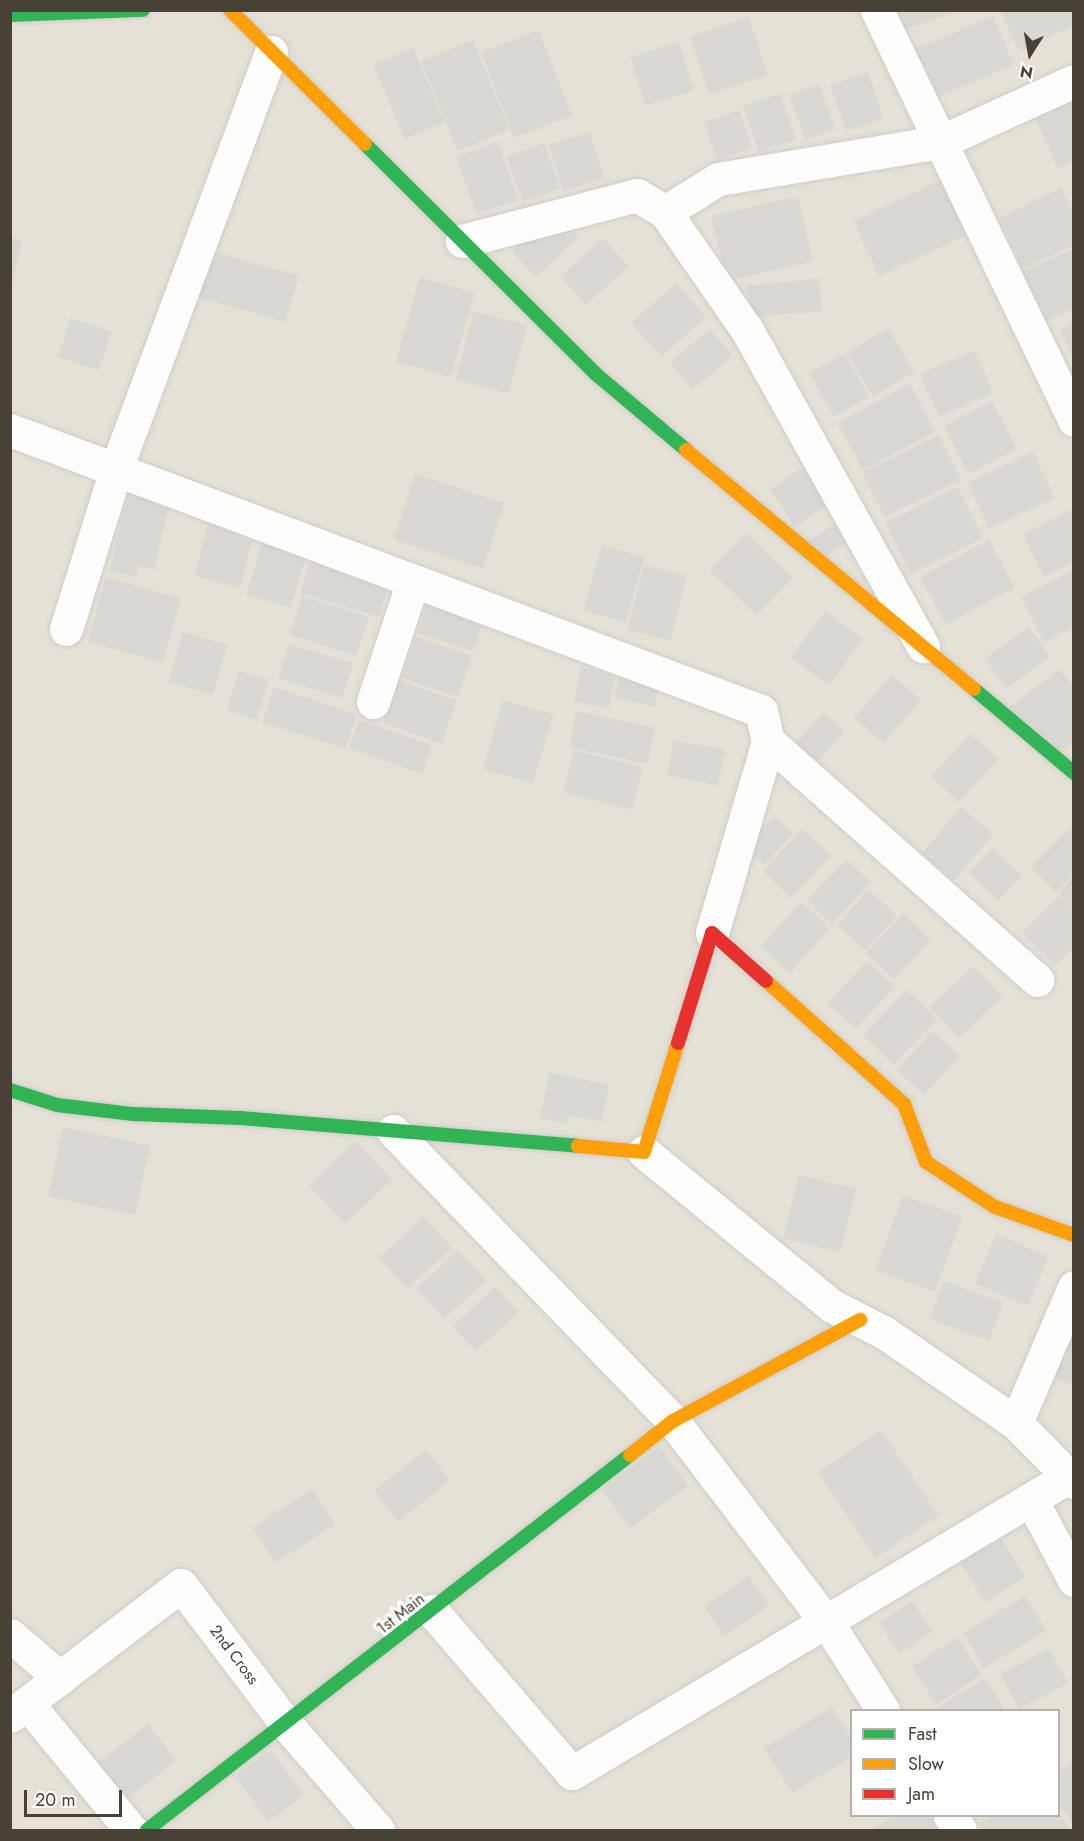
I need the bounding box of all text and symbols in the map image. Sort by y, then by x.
north arrow [1000,24,1060,84]
text: N [1018,60,1035,85]
street label: 1st Main [373,1589,429,1639]
street label: 2nd Cross [205,1622,263,1688]
legend [850,1709,1060,1817]
text: Fast [908,1721,937,1747]
text: Slow [908,1751,944,1777]
scale bar [27,1778,124,1816]
text: Jam [908,1781,935,1807]
text: 20 m [35,1787,75,1813]

